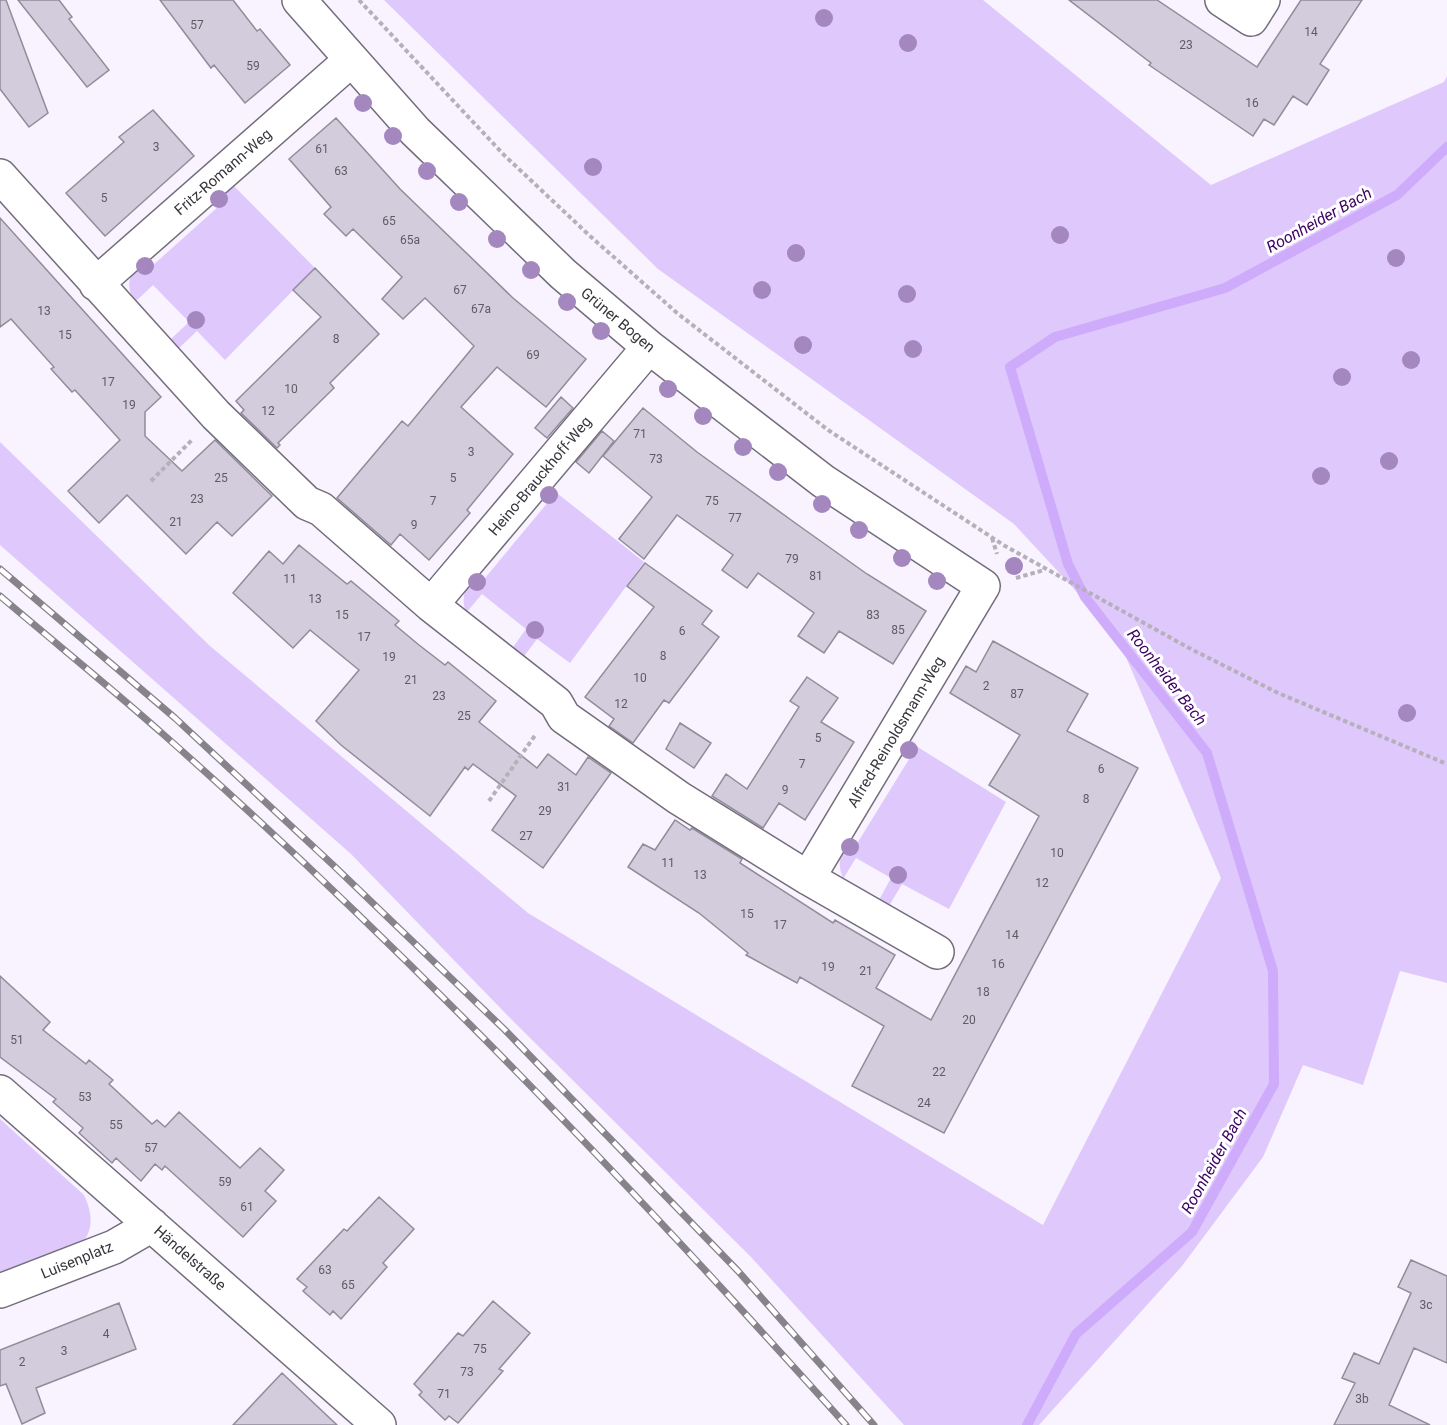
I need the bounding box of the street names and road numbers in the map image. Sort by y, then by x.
street label: Fritz-Romann-Weg [171,125,275,219]
street label: Grüner Bogen [577,284,659,356]
street label: Heino-Brauckhoff-Weg [485,413,595,539]
street label: Alfred-Reinoldsmann-Weg [844,653,948,811]
street label: Händelstraße [150,1222,230,1294]
street label: Luisenplatz [38,1237,116,1283]

